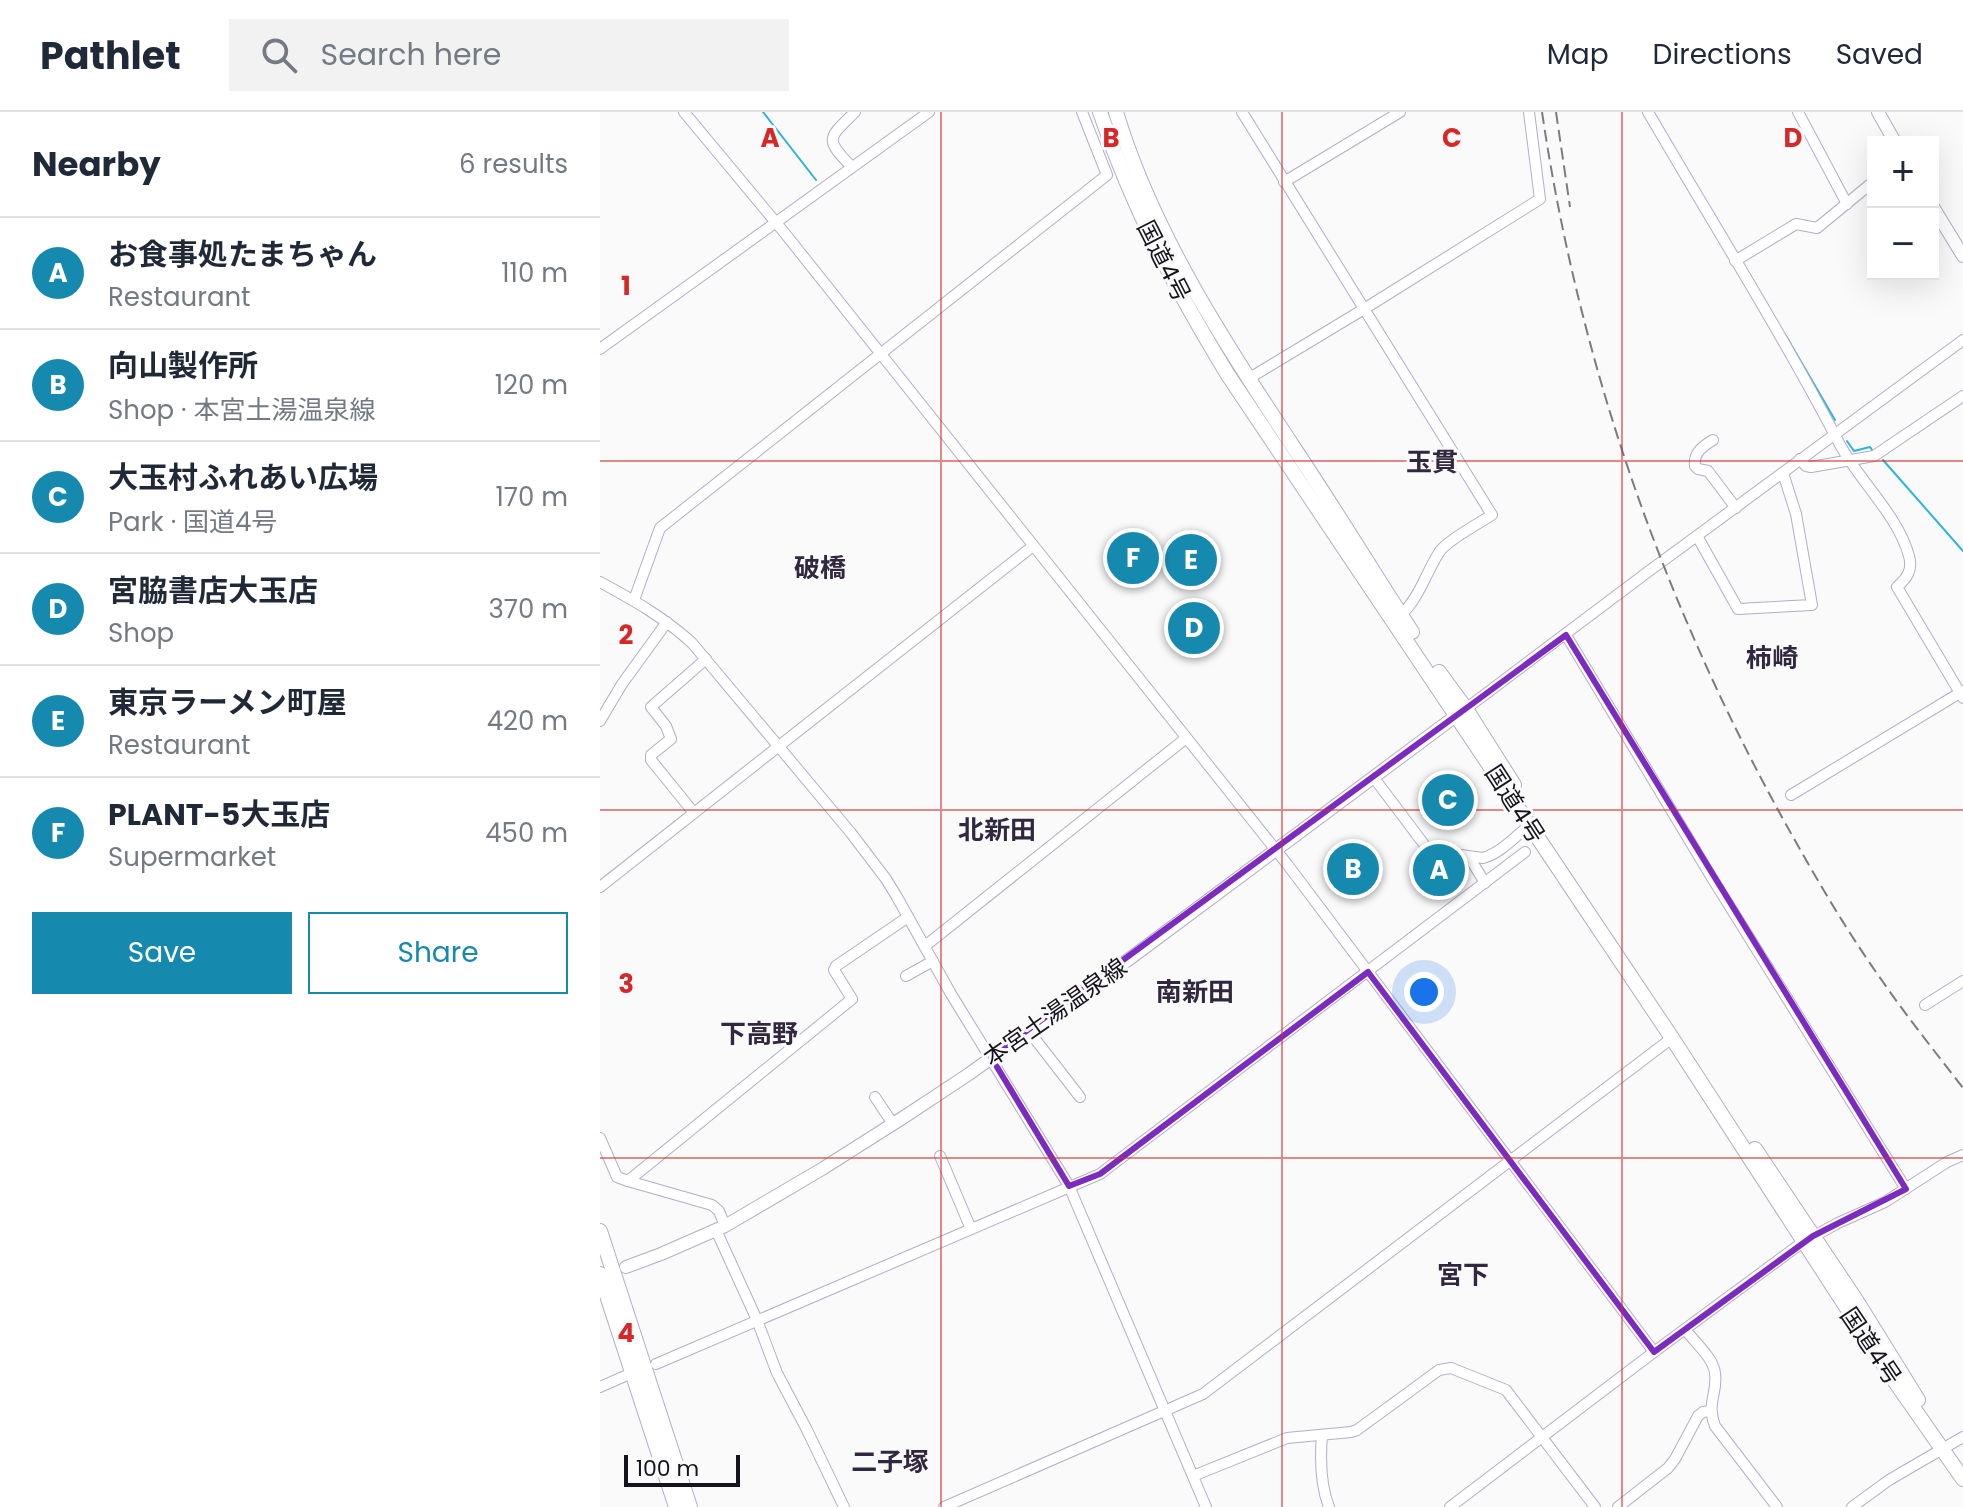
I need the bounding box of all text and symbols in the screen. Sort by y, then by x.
search box [229,19,789,91]
text: Pathlet [40,29,181,82]
icon: search [257,33,301,77]
text: Search here [321,33,501,76]
text: Map [1547,35,1609,74]
text: Directions [1653,35,1792,74]
text: Saved [1836,35,1923,74]
text: A [760,120,780,156]
text: B [1102,120,1120,156]
text: C [1442,120,1462,156]
text: D [1784,120,1803,156]
map controls [1867,136,1939,280]
button: + [1867,136,1939,208]
text: Nearby [32,140,161,188]
text: 6 results [459,146,568,182]
button: − [1867,208,1939,280]
street label: 国道4号 [1130,215,1198,307]
text: お食事処たまちゃん [108,233,377,276]
text: A [48,255,68,291]
text: 110 m [501,255,568,291]
text: 1 [621,268,631,304]
text: Restaurant [108,279,251,315]
text: 向山製作所 [108,344,258,387]
text: B [49,367,67,403]
text: 120 m [495,367,568,403]
text: Shop · 本宮土湯温泉線 [108,392,376,428]
district label: 玉貫 [1406,444,1458,480]
text: 大玉村ふれあい広場 [108,456,378,499]
text: C [48,479,68,515]
text: 170 m [495,479,568,515]
text: Park · 国道4号 [108,504,277,540]
pin: F [1107,528,1159,588]
pin: E [1165,530,1217,590]
district label: 破橋 [794,550,846,586]
text: 宮脇書店大玉店 [108,569,318,612]
text: D [49,591,67,627]
text: 370 m [488,591,568,627]
pin: D [1168,598,1220,658]
text: Shop [108,615,174,651]
text: 2 [619,617,634,653]
district label: 柿崎 [1746,640,1798,676]
text: 東京ラーメン町屋 [108,681,347,724]
text: E [51,703,65,739]
text: 420 m [487,703,568,739]
text: Restaurant [108,727,251,763]
street label: 国道4号 [1477,758,1553,850]
pin: C [1422,770,1474,830]
text: PLANT-5大玉店 [108,793,330,836]
district label: 北新田 [958,812,1036,848]
text: F [51,815,65,851]
text: 450 m [485,815,568,851]
text: Supermarket [108,839,276,875]
pin: B [1327,839,1379,899]
pin: A [1413,840,1465,900]
button: Save [32,912,292,994]
button: Share [308,912,568,994]
street label: 本宮土湯温泉線 [977,950,1133,1074]
text: 3 [618,966,634,1002]
your location [1404,972,1444,1012]
district label: 南新田 [1156,974,1234,1010]
district label: 下高野 [720,1016,798,1052]
district label: 宮下 [1437,1257,1489,1293]
street label: 国道4号 [1833,1301,1909,1391]
text: 4 [617,1315,635,1351]
district label: 二子塚 [851,1444,929,1480]
scale bar [624,1451,740,1487]
text: 100 m [636,1453,699,1484]

